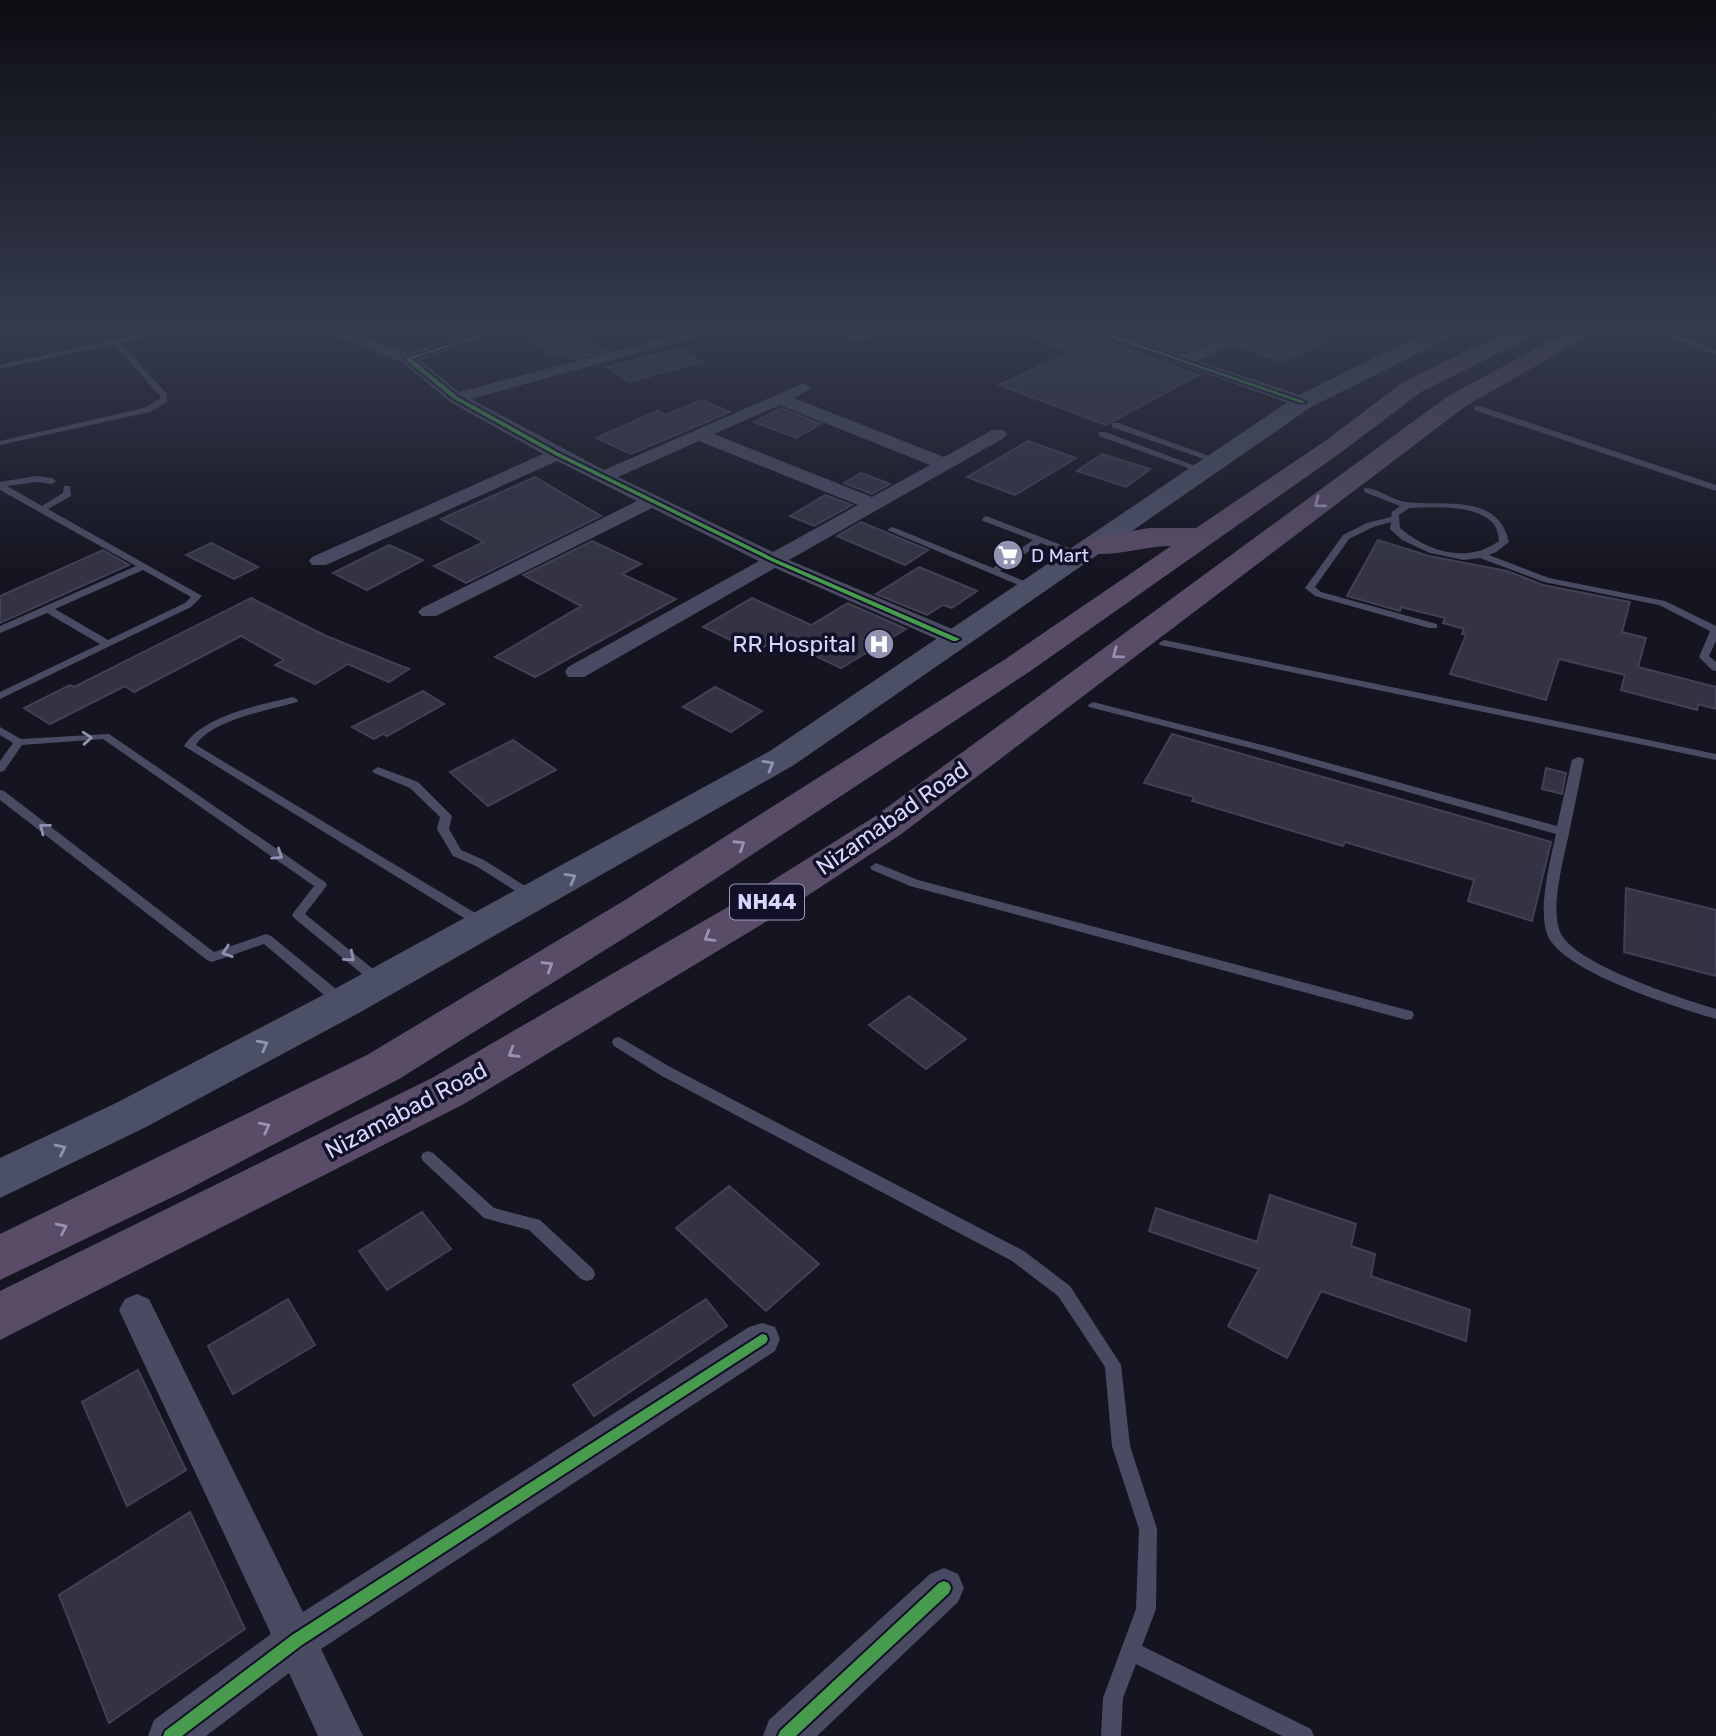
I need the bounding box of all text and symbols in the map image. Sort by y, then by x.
one-way arrow [1314,495,1327,507]
supermarket icon: D Mart [991,538,1025,572]
place label: D Mart [1031,544,1090,567]
hospital icon: RR Hospital [862,627,896,661]
place label: RR Hospital [732,630,856,658]
one-way arrow [1112,646,1125,658]
one-way arrow [82,730,93,745]
street label: Nizamabad Road [811,755,973,881]
one-way arrow [762,760,774,773]
one-way arrow [40,823,52,836]
one-way arrow [733,840,746,853]
one-way arrow [270,847,283,859]
one-way arrow [564,873,576,886]
road number: NH44 [730,884,804,920]
one-way arrow [703,928,716,941]
one-way arrow [222,944,234,958]
one-way arrow [343,949,355,962]
one-way arrow [540,961,553,974]
one-way arrow [256,1039,269,1053]
one-way arrow [508,1044,521,1057]
street label: Nizamabad Road [320,1056,492,1164]
one-way arrow [258,1122,271,1136]
one-way arrow [54,1143,66,1157]
one-way arrow [55,1222,67,1236]

